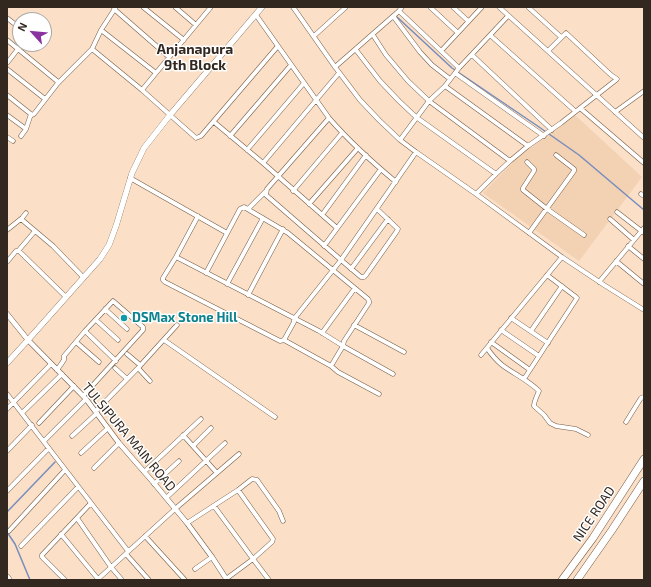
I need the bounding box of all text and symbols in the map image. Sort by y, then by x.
north arrow [12,12,52,52]
text: N [14,20,29,33]
district label: Anjanapura 9th Block [157,41,233,74]
place label: DSMax Stone Hill [132,310,238,326]
marker: DSMax Stone Hill [119,313,129,323]
street label: TULSIPURA MAIN ROAD [79,379,179,495]
street label: NICE ROAD [570,483,618,545]

